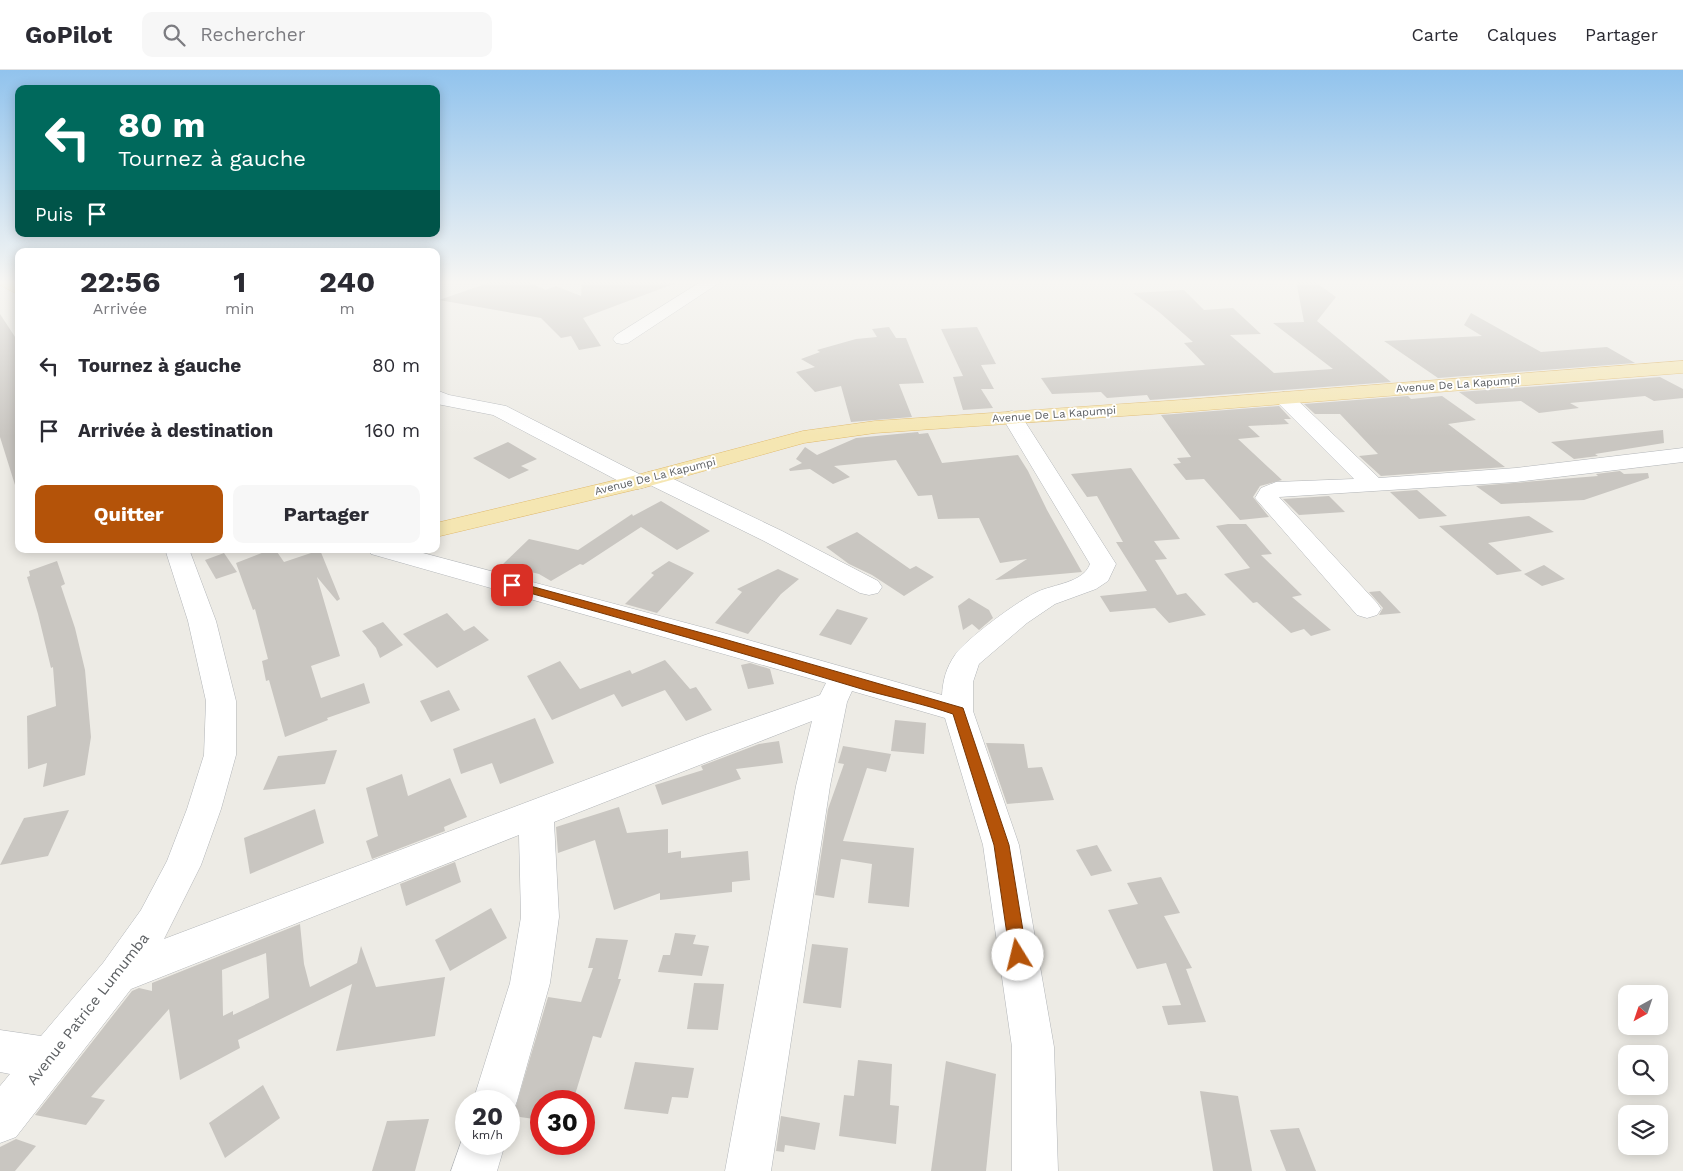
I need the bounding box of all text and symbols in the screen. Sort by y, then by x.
search box [142,12,492,57]
text: GoPilot [25,21,112,49]
icon: search [160,21,188,49]
text: Rechercher [200,23,306,46]
text: Carte [1411,24,1459,45]
text: Calques [1487,24,1557,45]
text: Partager [1585,24,1658,45]
text: 80 m [118,104,205,146]
icon: left [35,105,100,170]
text: Tournez à gauche [118,146,306,171]
icon: arrive [83,200,111,228]
text: Puis [35,203,73,226]
text: 22:56 [80,264,160,299]
text: 1 [233,264,246,299]
text: 240 [319,264,375,299]
text: Arrivée [93,299,147,318]
text: min [225,299,254,318]
text: m [340,299,355,318]
icon: left [35,352,63,380]
text: Tournez à gauche [78,354,241,377]
text: 80 m [372,354,420,377]
street label: Avenue De La Kapumpi [1396,374,1521,395]
street label: Avenue De La Kapumpi [992,404,1117,425]
icon: arrive [35,417,63,445]
text: Arrivée à destination [78,419,273,442]
text: 160 m [365,419,420,442]
street label: Avenue De La Kapumpi [593,455,717,498]
button: Quitter [35,485,223,543]
button: Partager [233,485,420,543]
pin [491,564,533,606]
icon: arrive [498,571,526,599]
position arrow [991,928,1043,980]
street label: Avenue Patrice Lumumba [23,929,153,1089]
north arrow [1618,985,1668,1035]
map controls [1618,985,1668,1155]
button: search [1618,1045,1668,1095]
speed limit sign: 30 [530,1090,595,1155]
text: 20 [472,1102,503,1131]
button: layers [1618,1105,1668,1155]
text: km/h [472,1128,503,1142]

